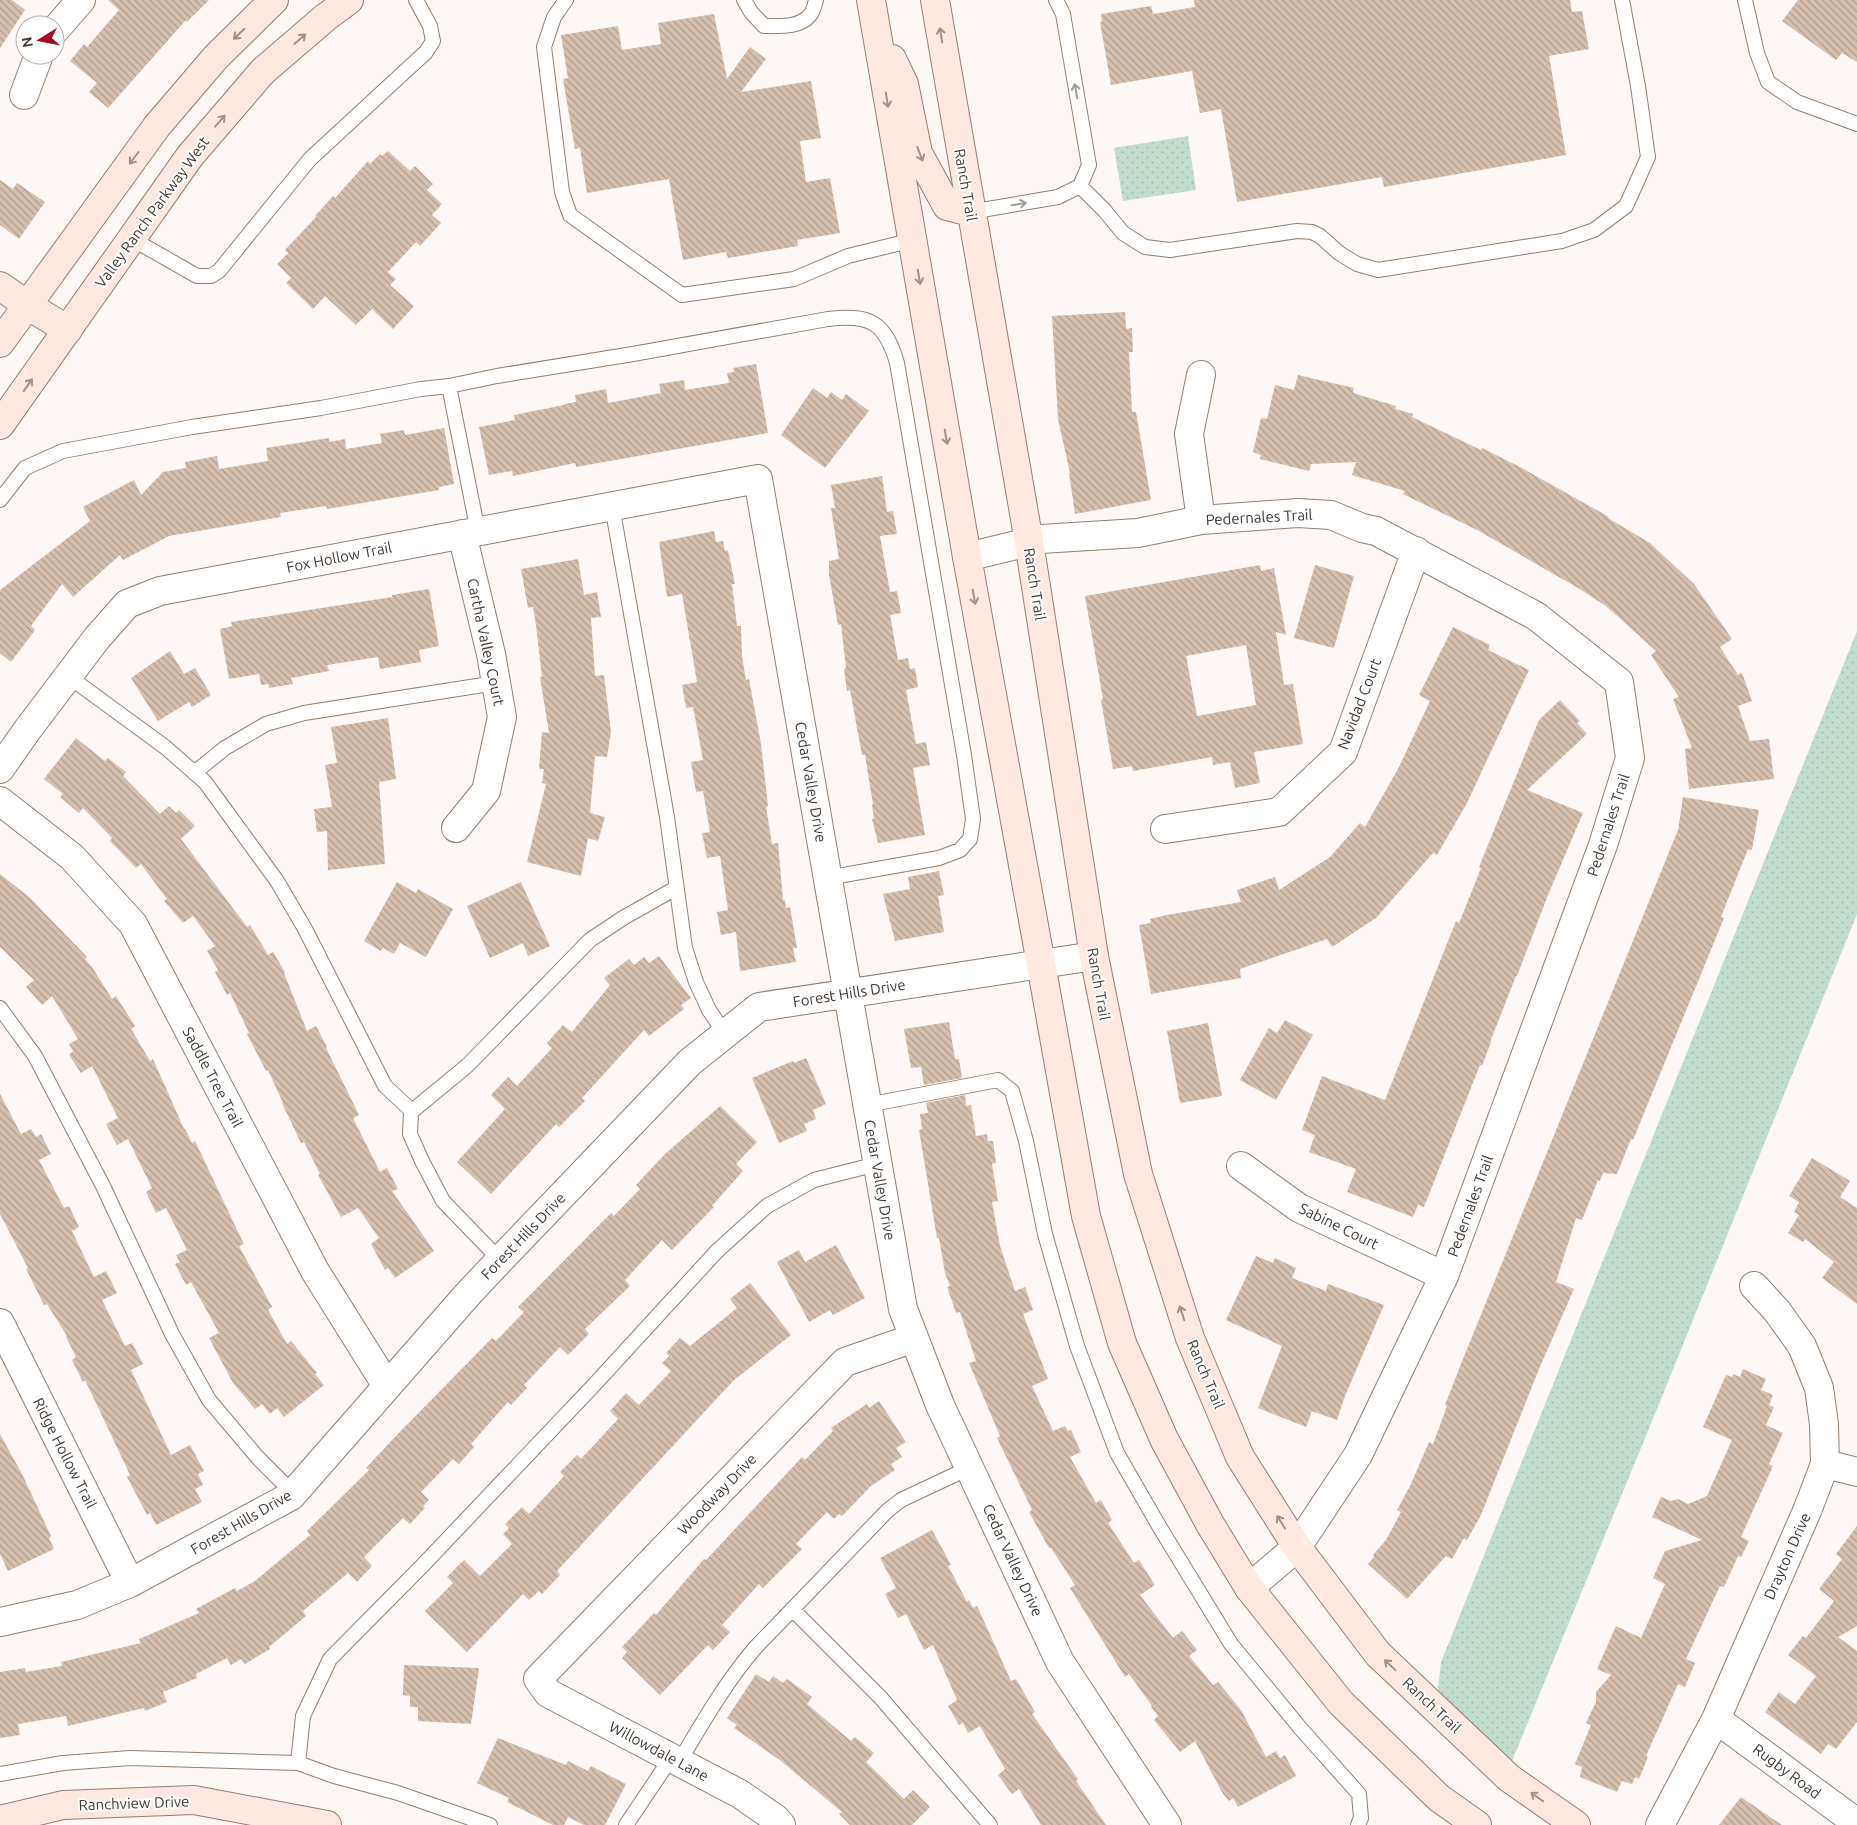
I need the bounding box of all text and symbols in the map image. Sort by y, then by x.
north arrow [15,15,65,65]
one-way arrow [233,28,245,40]
one-way arrow [935,28,945,44]
one-way arrow [294,33,307,45]
text: N [18,36,36,49]
one-way arrow [1071,84,1081,100]
one-way arrow [883,92,893,108]
one-way arrow [214,115,225,128]
street label: Valley Ranch Parkway West [91,133,213,291]
one-way arrow [916,146,925,161]
street label: Ranch Trail [951,147,981,223]
one-way arrow [129,151,139,165]
one-way arrow [1010,198,1026,208]
one-way arrow [915,269,925,285]
one-way arrow [23,379,33,393]
one-way arrow [942,429,952,445]
street label: Pedernales Trail [1205,506,1313,528]
street label: Fox Hollow Trail [285,538,393,576]
street label: Ranch Trail [1021,546,1049,622]
street label: Cartha Valley Court [464,577,508,707]
one-way arrow [970,589,979,605]
street label: Navidad Court [1334,656,1384,752]
street label: Cedar Valley Drive [792,720,830,844]
street label: Pedernales Trail [1583,771,1633,878]
street label: Ranch Trail [1084,946,1114,1022]
street label: Forest Hills Drive [791,976,907,1010]
street label: Saddle Tree Trail [179,1024,247,1130]
street label: Cedar Valley Drive [861,1118,899,1242]
street label: Pedernales Trail [1444,1153,1496,1259]
street label: Forest Hills Drive [477,1189,569,1283]
street label: Sabine Court [1296,1199,1382,1253]
one-way arrow [1177,1305,1186,1321]
street label: Ranch Trail [1184,1337,1228,1411]
street label: Ridge Hollow Trail [30,1395,100,1511]
street label: Woodway Drive [674,1450,760,1538]
street label: Forest Hills Drive [187,1486,295,1558]
street label: Cedar Valley Drive [979,1501,1047,1619]
street label: Drayton Drive [1760,1510,1814,1602]
one-way arrow [1276,1515,1287,1529]
one-way arrow [1383,1659,1396,1671]
street label: Ranch Trail [1399,1674,1465,1736]
street label: Willowdale Lane [606,1718,712,1784]
street label: Rugby Road [1750,1740,1824,1802]
one-way arrow [1530,1792,1544,1802]
street label: Ranchview Drive [78,1793,190,1813]

